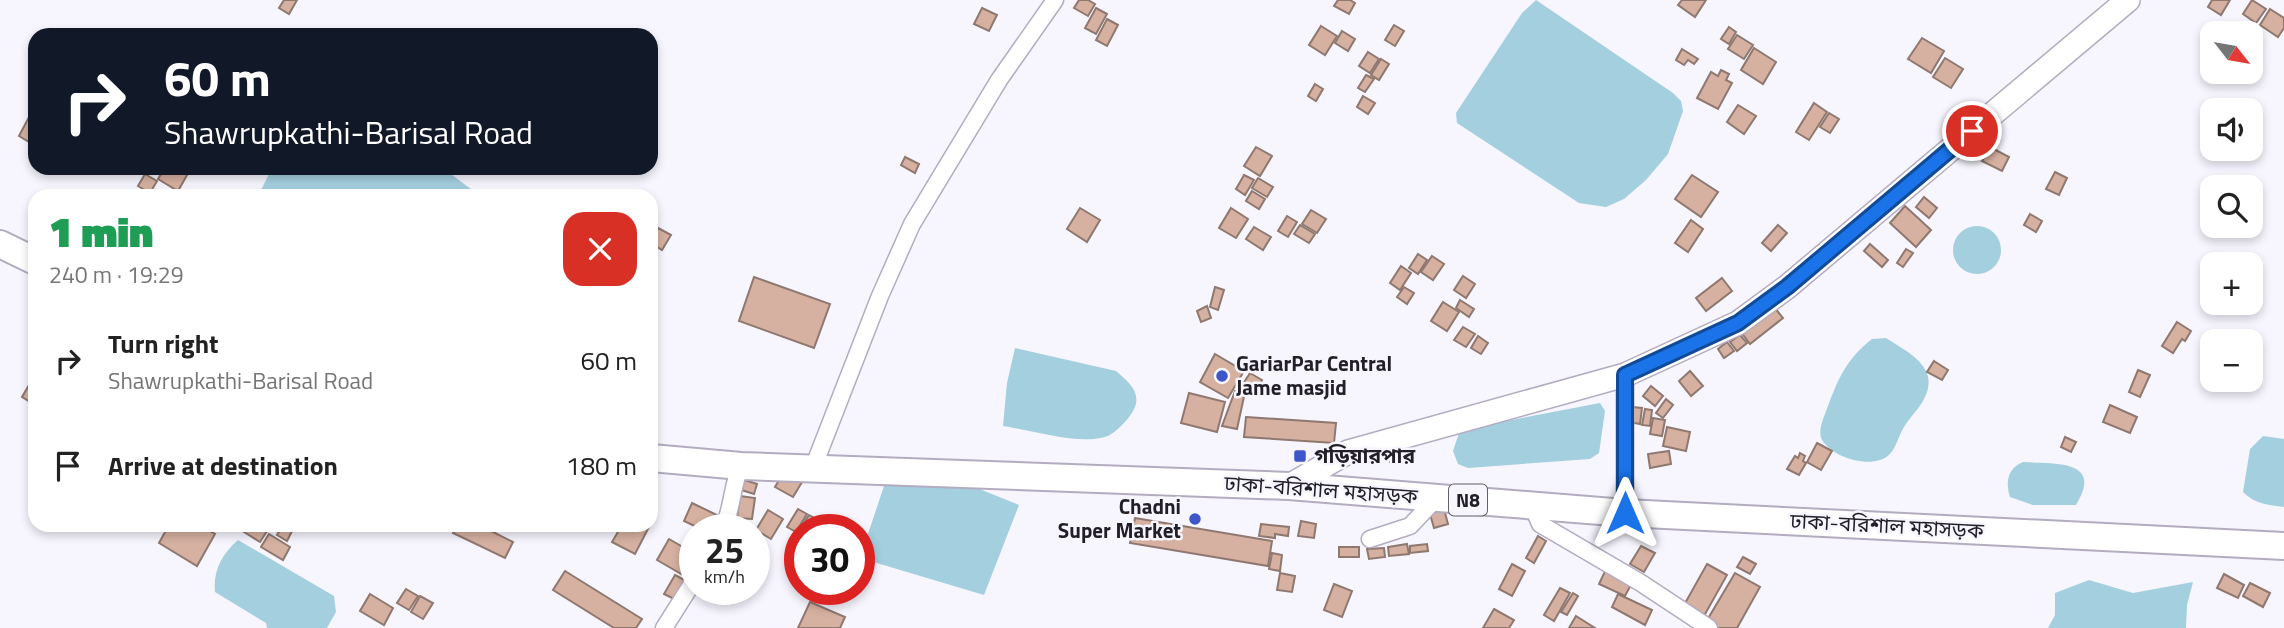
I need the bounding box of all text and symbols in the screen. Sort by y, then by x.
north arrow [2200,21,2263,84]
map controls [2200,21,2263,392]
text: 60 m [164,40,271,115]
icon: right [49,56,140,147]
button: sound [2200,98,2263,161]
pin [1942,101,2002,161]
text: Shawrupkathi-Barisal Road [164,108,533,156]
icon: arrive [1953,112,1991,150]
button: search [2200,175,2263,238]
text: 1 min [49,199,153,263]
button: close [563,212,637,286]
button: + [2200,252,2263,315]
text: 240 m · 19:29 [49,257,184,292]
text: Turn right [108,324,219,363]
button: − [2200,329,2263,392]
text: 60 m [580,341,637,380]
icon: right [49,342,87,380]
place label: GariarPar Central Jame masjid [1236,347,1392,403]
text: Shawrupkathi-Barisal Road [108,363,373,398]
marker: GariarPar Central Jame masjid [1214,368,1230,384]
place label: গড়িয়ারপার [1314,439,1416,471]
text: Arrive at destination [108,446,338,485]
text: 180 m [566,446,637,485]
icon: arrive [49,447,87,485]
marker: গড়িয়ারপার [1292,448,1308,464]
street label: ঢাকা-বরিশাল মহাসড়ক [1222,466,1420,512]
position arrow [1588,476,1662,550]
road number: N8 [1449,485,1487,516]
place label: Chadni Super Market [1058,490,1181,546]
street label: ঢাকা-বরিশাল মহাসড়ক [1788,504,1986,546]
marker: Chadni Super Market [1187,511,1203,527]
speed limit sign: 30 [784,514,875,605]
text: 25 [705,523,744,577]
text: km/h [704,563,745,590]

